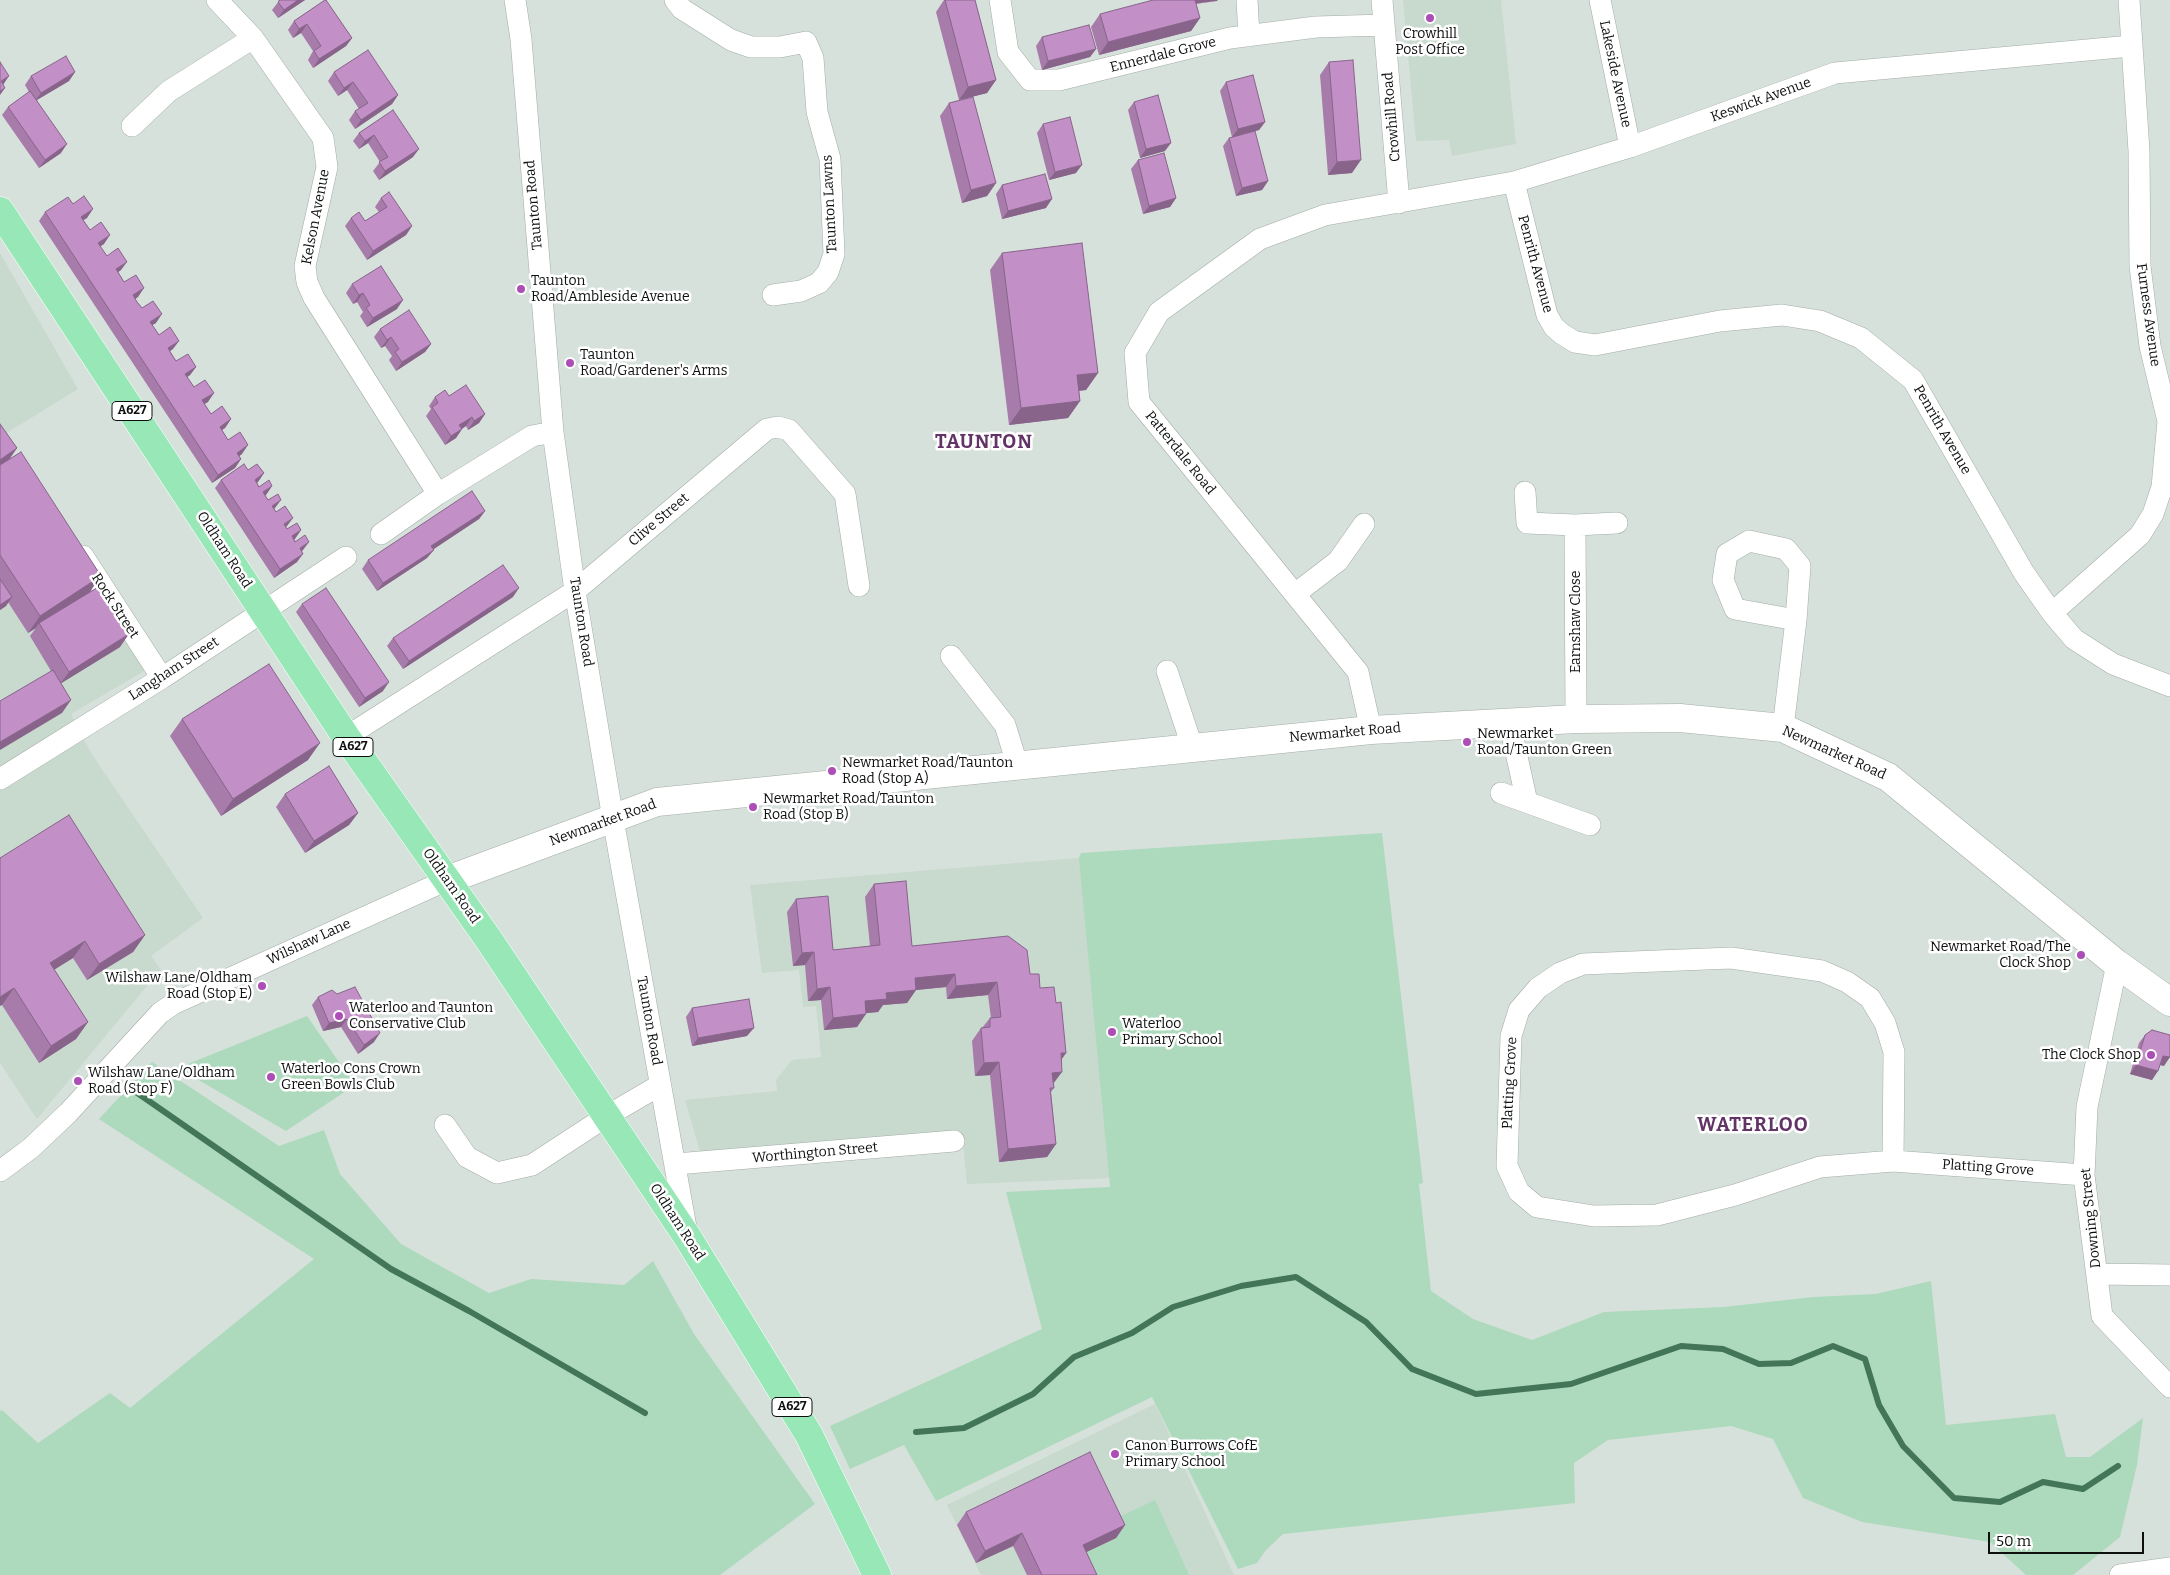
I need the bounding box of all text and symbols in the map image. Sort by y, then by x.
marker: Crowhill Post Office [1424,12,1436,24]
street label: Lakeside Avenue [1595,19,1635,129]
place label: Crowhill Post Office [1395,26,1465,58]
street label: Ennerdale Grove [1108,34,1218,76]
street label: Crowhill Road [1380,71,1404,163]
street label: Keswick Avenue [1709,74,1813,126]
street label: Taunton Lawns [819,154,841,254]
street label: Taunton Road [522,159,546,251]
street label: Kelson Avenue [299,168,333,266]
street label: Penrith Avenue [1514,213,1556,315]
street label: Furness Avenue [2132,262,2164,368]
place label: Taunton Road/Ambleside Avenue [531,273,690,306]
marker: Taunton Road/Ambleside Avenue [515,283,527,295]
place label: Taunton Road/Gardener's Arms [580,347,727,380]
marker: Taunton Road/Gardener's Arms [564,357,576,369]
street label: Penrith Avenue [1910,382,1974,478]
road number: A627 [112,402,152,421]
street label: Patterdale Road [1141,408,1219,498]
district label: TAUNTON [934,432,1034,454]
street label: Clive Street [625,490,693,550]
street label: Oldham Road [193,508,255,592]
street label: Rock Street [88,570,142,642]
street label: Earnshaw Close [1568,571,1584,673]
street label: Taunton Road [566,576,596,668]
street label: Langham Street [126,634,222,704]
street label: Newmarket Road [1288,720,1402,746]
street label: Newmarket Road [1779,723,1889,783]
place label: Newmarket Road/Taunton Green [1477,726,1612,759]
marker: Newmarket Road/Taunton Green [1461,736,1473,748]
road number: A627 [333,738,373,756]
place label: Newmarket Road/Taunton Road (Stop A) [842,755,1013,788]
marker: Newmarket Road/Taunton Road (Stop A) [826,765,838,777]
place label: Newmarket Road/Taunton Road (Stop B) [763,791,934,824]
street label: Newmarket Road [547,796,659,850]
marker: Newmarket Road/Taunton Road (Stop B) [747,801,759,813]
street label: Oldham Road [419,845,483,927]
street label: Wilshaw Lane [265,915,353,969]
place label: Newmarket Road/The Clock Shop [1930,939,2071,972]
marker: Newmarket Road/The Clock Shop [2075,949,2087,961]
place label: Wilshaw Lane/Oldham Road (Stop E) [105,970,252,1002]
street label: Taunton Road [633,975,665,1067]
marker: Wilshaw Lane/Oldham Road (Stop E) [256,980,268,992]
place label: Waterloo and Taunton Conservative Club [349,1000,493,1032]
marker: Waterloo and Taunton Conservative Club [333,1010,345,1022]
place label: Waterloo Primary School [1122,1016,1222,1048]
marker: Waterloo Primary School [1106,1026,1118,1038]
street label: Platting Grove [1499,1037,1521,1129]
place label: The Clock Shop [2042,1047,2141,1063]
marker: The Clock Shop [2145,1049,2157,1061]
place label: Waterloo Cons Crown Green Bowls Club [281,1061,421,1094]
place label: Wilshaw Lane/Oldham Road (Stop F) [88,1065,235,1098]
marker: Waterloo Cons Crown Green Bowls Club [265,1071,277,1083]
marker: Wilshaw Lane/Oldham Road (Stop F) [72,1075,84,1087]
district label: WATERLOO [1696,1115,1810,1137]
street label: Worthington Street [751,1139,879,1167]
street label: Platting Grove [1941,1156,2035,1180]
street label: Downing Street [2077,1167,2105,1269]
street label: Oldham Road [646,1180,708,1264]
road number: A627 [772,1398,812,1416]
place label: Canon Burrows CofE Primary School [1125,1438,1258,1470]
marker: Canon Burrows CofE Primary School [1109,1448,1121,1460]
scale bar [1990,1522,2146,1554]
text: 50 m [1996,1532,2031,1550]

